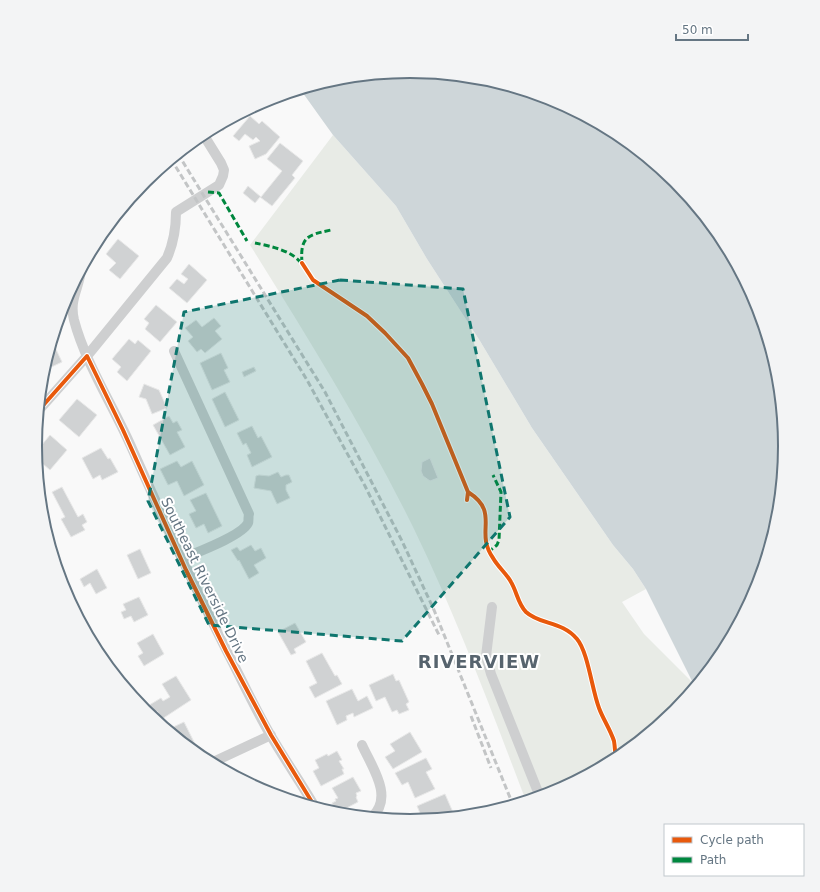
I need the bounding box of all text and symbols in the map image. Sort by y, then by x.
scale bar [676,16,748,42]
text: 50 m [682,23,713,37]
street label: Southeast Riverside Drive [158,495,252,665]
district label: RIVERVIEW [418,651,540,672]
legend [664,824,804,876]
text: Cycle path [700,833,764,847]
text: Path [700,853,726,867]

